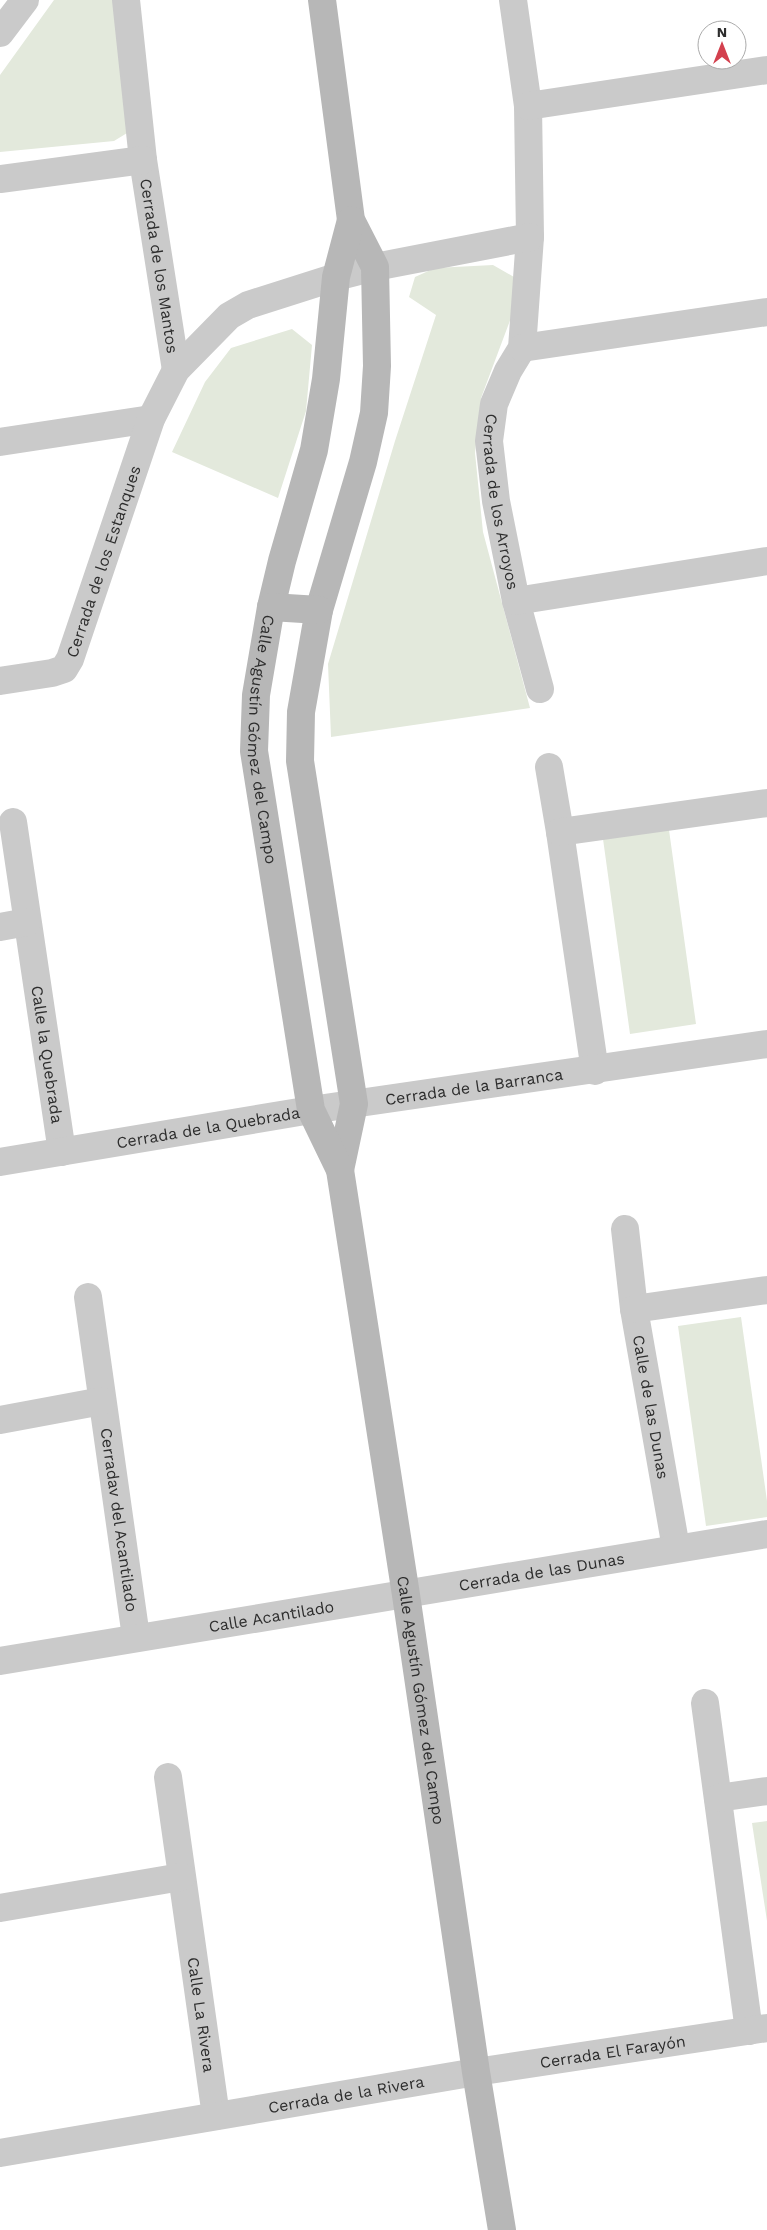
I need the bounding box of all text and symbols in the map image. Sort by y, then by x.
north arrow [697,20,747,70]
text: N [717,24,727,40]
street label: Cerrada de los Mantos [136,177,182,355]
street label: Cerrada de los Arroyos [479,412,522,591]
street label: Cerrada de los Estanques [62,463,145,660]
street label: Calle Agustín Gómez del Campo [244,613,281,865]
street label: Calle la Quebrada [27,984,67,1125]
street label: Cerrada de la Barranca [384,1065,564,1109]
street label: Cerrada de la Quebrada [115,1103,301,1152]
street label: Calle de las Dunas [629,1334,673,1481]
street label: Cerradav del Acantilado [97,1427,141,1613]
street label: Cerrada de las Dunas [457,1549,626,1595]
street label: Calle Agustín Gómez del Campo [393,1574,449,1826]
street label: Calle Acantilado [207,1597,335,1636]
street label: Calle La Rivera [184,1956,219,2073]
street label: Cerrada El Farayón [539,2031,687,2072]
street label: Cerrada de la Rivera [267,2072,426,2117]

